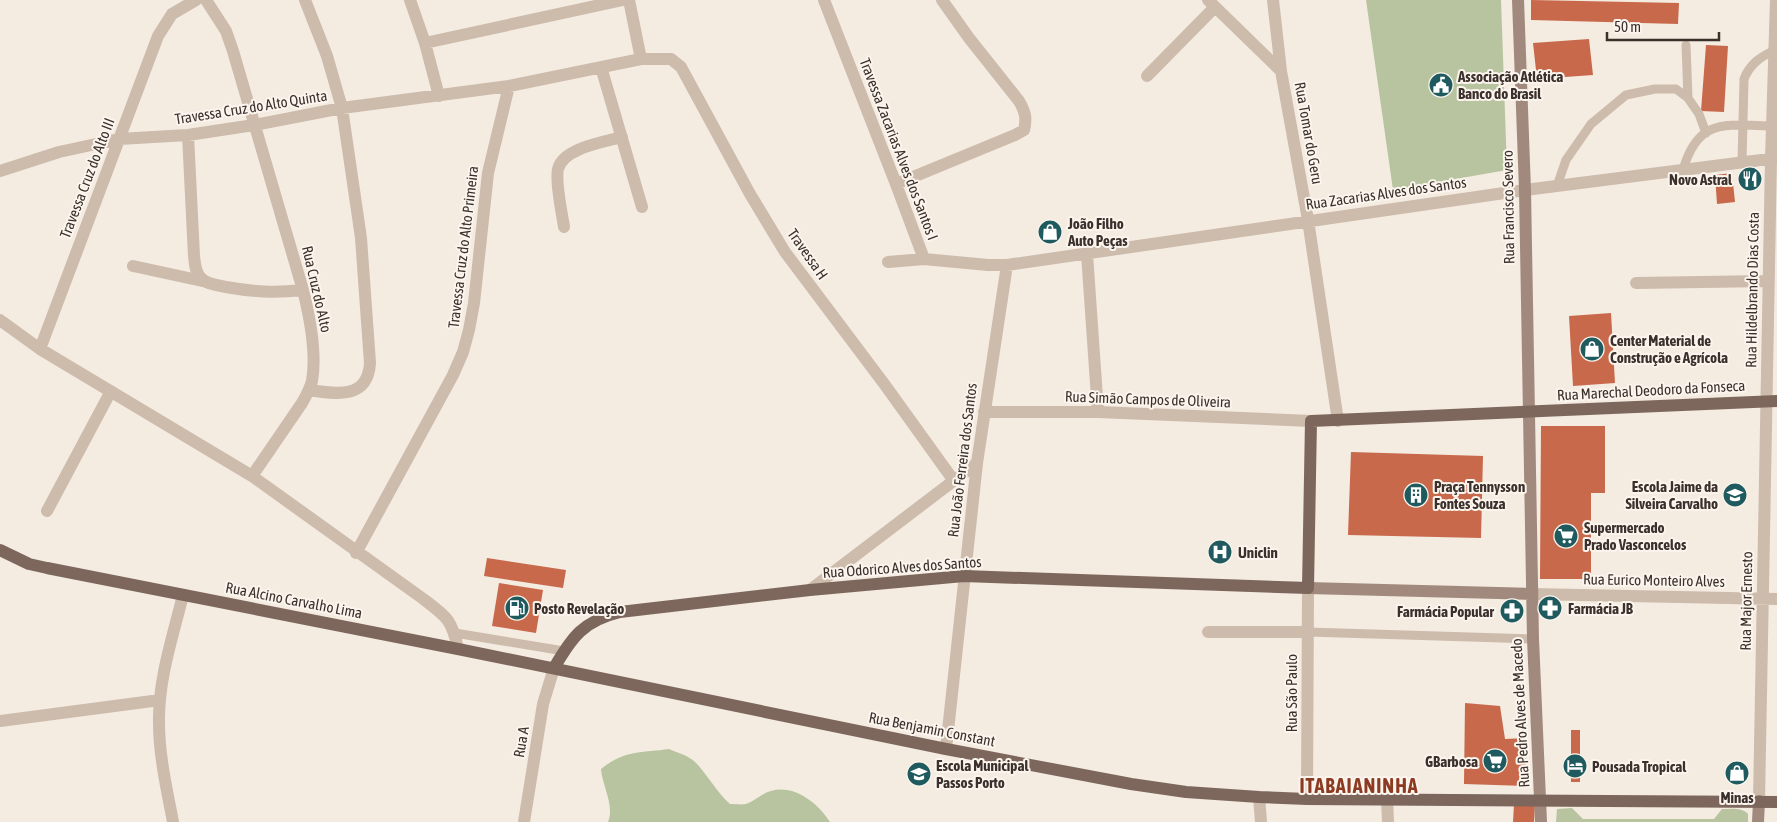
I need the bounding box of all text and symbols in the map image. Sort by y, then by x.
scale bar [1607,10,1720,42]
text: 50 m [1614,18,1641,35]
street label: Travessa Zacarias Alves dos Santos I [856,56,942,242]
place label: Associação Atlética Banco do Brasil [1457,68,1563,102]
public building icon: Associação Atlética Banco do Brasil [1428,72,1454,98]
street label: Rua Tomar do Geru [1292,81,1326,185]
street label: Travessa Cruz do Alto Quinta [174,87,328,127]
street label: Travessa Cruz do Alto III [56,115,118,241]
street label: Rua Francisco Severo [1499,150,1517,264]
street label: Travessa Cruz do Alto Primeira [445,165,481,329]
restaurant icon: Novo Astral [1737,166,1763,192]
place label: Novo Astral [1669,171,1733,188]
street label: Rua Zacarias Alves dos Santos [1305,173,1467,213]
street label: Rua Hildelbrando Dias Costa [1742,212,1762,368]
place label: João Filho Auto Peças [1067,215,1128,249]
shop icon: João Filho Auto Peças [1037,219,1063,245]
street label: Travessa H [784,225,832,283]
street label: Rua Cruz do Alto [299,244,335,334]
place label: Center Material de Construção e Agrícola [1610,332,1728,366]
shop icon: Center Material de Construção e Agrícola [1579,336,1605,362]
street label: Rua Marechal Deodoro da Fonseca [1556,377,1746,403]
street label: Rua João Ferreira dos Santos [944,382,980,538]
street label: Rua Simão Campos de Oliveira [1065,388,1231,410]
place label: Praça Tennysson Fontes Souza [1434,478,1525,512]
place label: Escola Jaime da Silveira Carvalho [1626,478,1718,512]
building icon: Praça Tennysson Fontes Souza [1403,482,1429,508]
school or university icon: Escola Jaime da Silveira Carvalho [1722,482,1748,508]
place label: Supermercado Prado Vasconcelos [1584,519,1687,553]
supermarket icon: Supermercado Prado Vasconcelos [1553,523,1579,549]
hospital icon: Uniclin [1207,539,1233,565]
place label: Uniclin [1238,544,1278,561]
street label: Rua Major Ernesto [1737,551,1755,651]
street label: Rua Odorico Alves dos Santos [822,553,982,581]
street label: Rua Eurico Monteiro Alves [1583,570,1725,590]
street label: Rua Alcino Carvalho Lima [224,578,364,622]
fuel station icon: Posto Revelação [504,595,530,621]
pharmacy icon: Farmácia JB [1537,595,1563,621]
pharmacy icon: Farmácia Popular [1499,598,1525,624]
place label: Posto Revelação [534,600,624,617]
place label: Farmácia JB [1568,600,1634,617]
place label: Farmácia Popular [1397,603,1495,620]
street label: Rua Pedro Alves de Macedo [1508,638,1532,788]
street label: Rua São Paulo [1283,654,1300,732]
street label: Rua Benjamin Constant [867,708,997,750]
street label: Rua A [510,725,532,759]
supermarket icon: GBarbosa [1482,748,1508,774]
place label: GBarbosa [1425,753,1478,770]
hotel icon: Pousada Tropical [1562,753,1588,779]
place label: Escola Municipal Passos Porto [936,757,1029,791]
place label: Pousada Tropical [1592,758,1687,775]
shop icon: Minas [1724,760,1750,786]
school or university icon: Escola Municipal Passos Porto [906,761,932,787]
district label: ITABAIANINHA [1299,774,1419,797]
place label: Minas [1720,789,1754,806]

